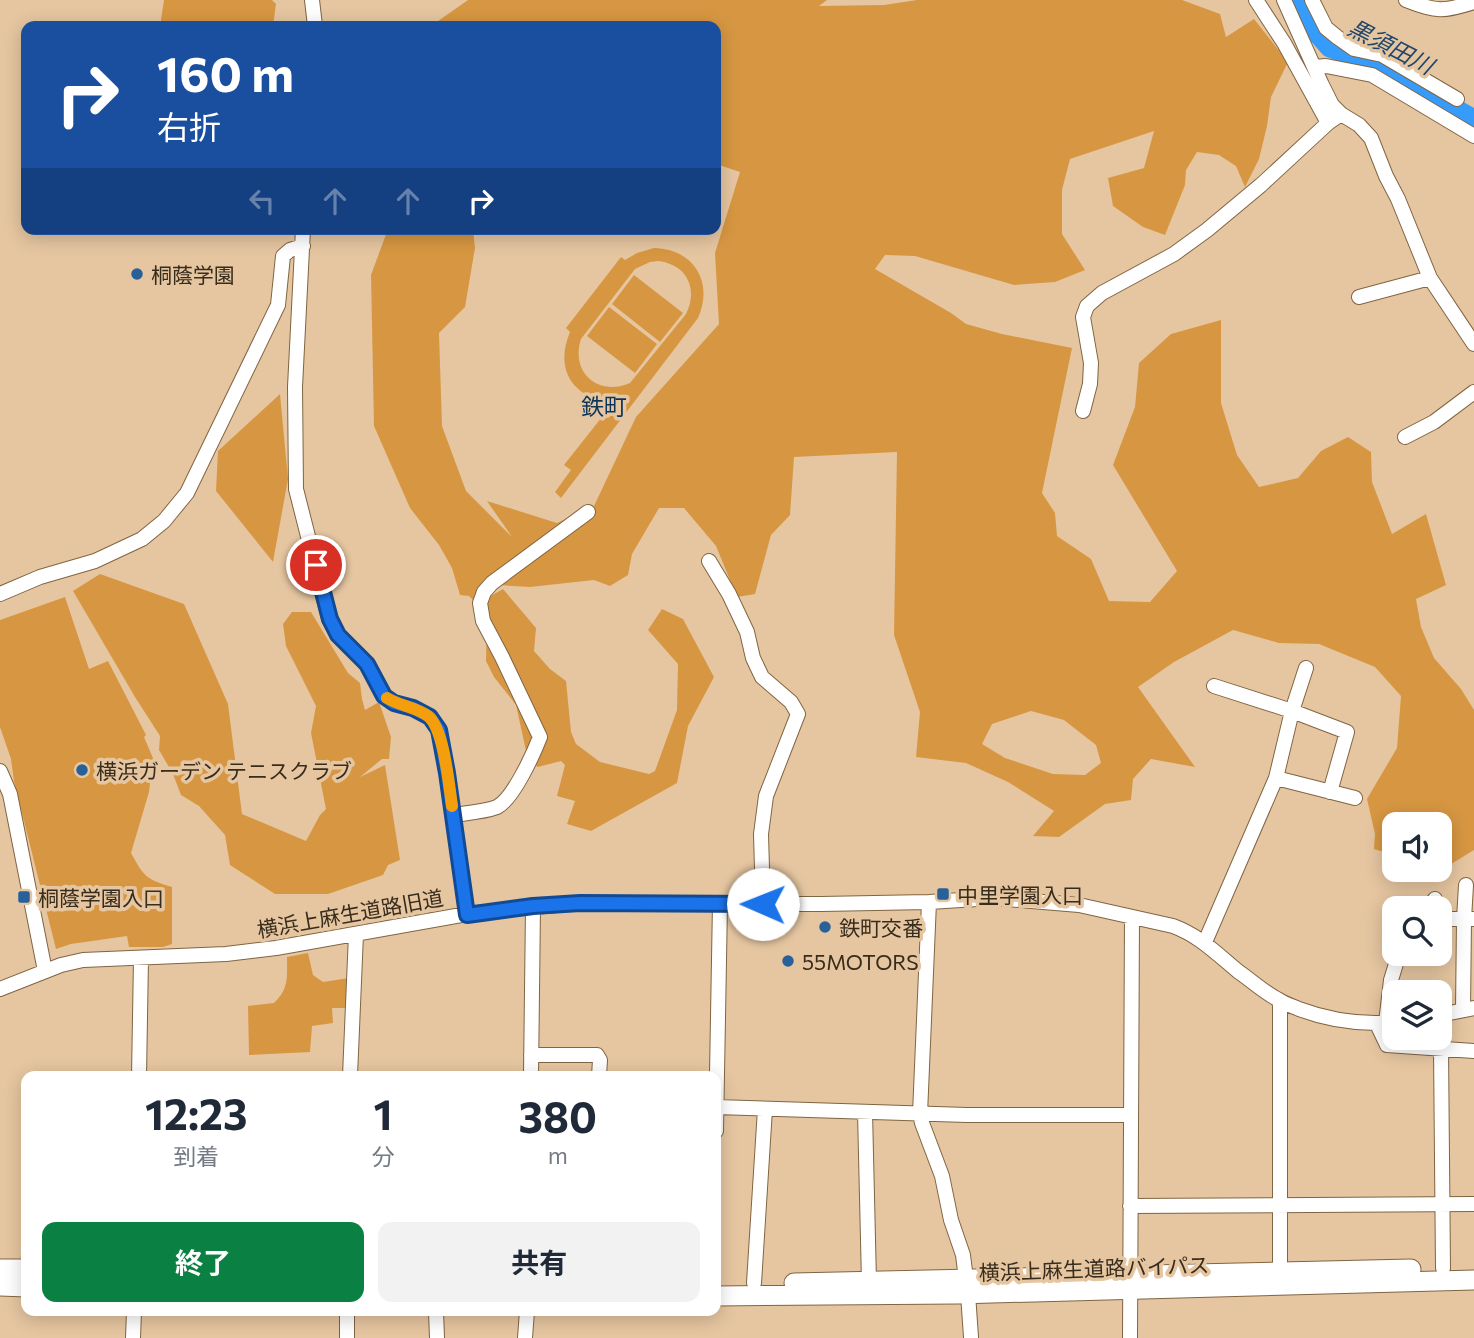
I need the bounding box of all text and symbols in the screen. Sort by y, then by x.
water label: 黒須田川 [1344,13,1441,81]
text: 160 m [157,42,294,102]
icon: right [42,49,133,140]
text: 右折 [157,106,221,146]
icon: left [243,182,281,220]
icon: ahead [316,182,354,220]
icon: ahead [389,182,427,220]
icon: right [462,182,500,220]
place label: 桐蔭学園 [151,262,235,287]
marker: 桐蔭学園 [129,266,145,282]
district label: 鉄町 [581,392,627,420]
pin [286,535,346,595]
icon: arrive [297,546,335,584]
place label: 横浜ガーデン テニスクラブ [96,758,352,783]
marker: 横浜ガーデン テニスクラブ [74,762,90,778]
map controls [1382,812,1452,1050]
button: sound [1382,812,1452,882]
position arrow [726,867,800,941]
place label: 中里学園入口 [957,882,1083,907]
street label: 横浜上麻生道路旧道 [255,884,445,942]
place label: 桐蔭学園入口 [38,885,164,910]
marker: 中里学園入口 [935,886,951,902]
marker: 桐蔭学園入口 [16,889,32,905]
button: search [1382,896,1452,966]
place label: 鉄町交番 [839,915,923,940]
marker: 鉄町交番 [817,919,833,935]
place label: 55MOTORS [802,949,919,974]
marker: 55MOTORS [780,953,796,969]
button: layers [1382,980,1452,1050]
text: 12:23 [145,1087,247,1139]
text: 1 [373,1087,393,1139]
text: 380 [519,1090,597,1142]
text: m [548,1141,568,1169]
text: 到着 [173,1142,219,1170]
text: 分 [372,1142,395,1170]
button: 終了 [42,1222,364,1302]
button: 共有 [378,1222,700,1302]
street label: 横浜上麻生道路バイパス [978,1251,1210,1285]

